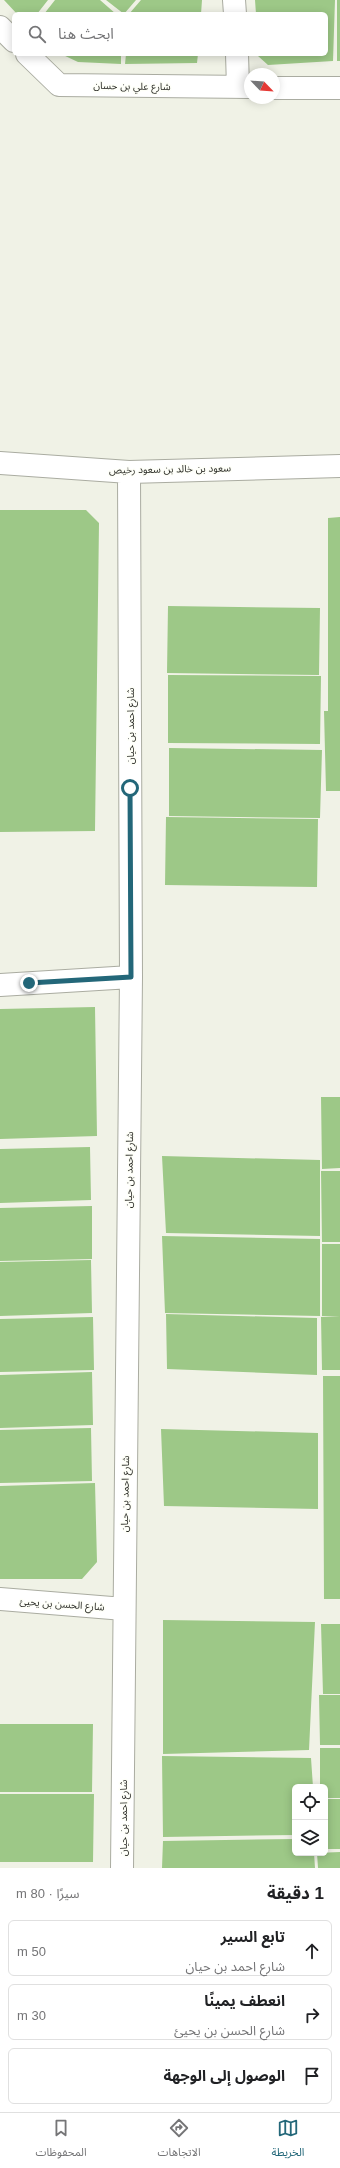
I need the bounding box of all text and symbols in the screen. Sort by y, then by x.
search box [12,12,328,56]
icon: search [26,23,48,45]
text: ابحث هنا [58,25,114,42]
north arrow [244,68,280,104]
street label: شارع علي بن حسان [93,80,171,94]
street label: سعود بن خالد بن سعود رخيص [109,462,231,477]
street label: شارع احمد بن حيان [125,688,138,764]
route start [121,779,139,797]
route end [20,974,38,992]
street label: شارع احمد بن حيان [123,1131,137,1208]
street label: شارع احمد بن حيان [119,1455,133,1532]
street label: شارع الحسن بن يحيئ [19,1596,105,1614]
street label: شارع احمد بن حيان [118,1780,131,1856]
map controls [292,1784,328,1856]
button: locate [292,1784,328,1820]
button: layers [292,1820,328,1856]
text: 1 دقيقة [267,1884,324,1903]
text: سيرًا · 80 m [16,1886,79,1901]
text: تابع السير [221,1928,285,1945]
icon: ahead [301,1940,323,1962]
text: 50 m [17,1944,46,1959]
text: شارع احمد بن حيان [185,1959,285,1974]
text: انعطف يمينًا [204,1992,285,2009]
icon: right [301,2004,323,2026]
text: 30 m [17,2008,46,2023]
text: شارع الحسن بن يحيئ [174,2023,285,2038]
icon: arrive [301,2065,323,2087]
text: الوصول إلى الوجهة [163,2067,285,2084]
tab: المحفوظات [36,2117,87,2164]
tab: الاتجاهات [158,2117,201,2164]
tab: الخريطة [272,2117,305,2164]

